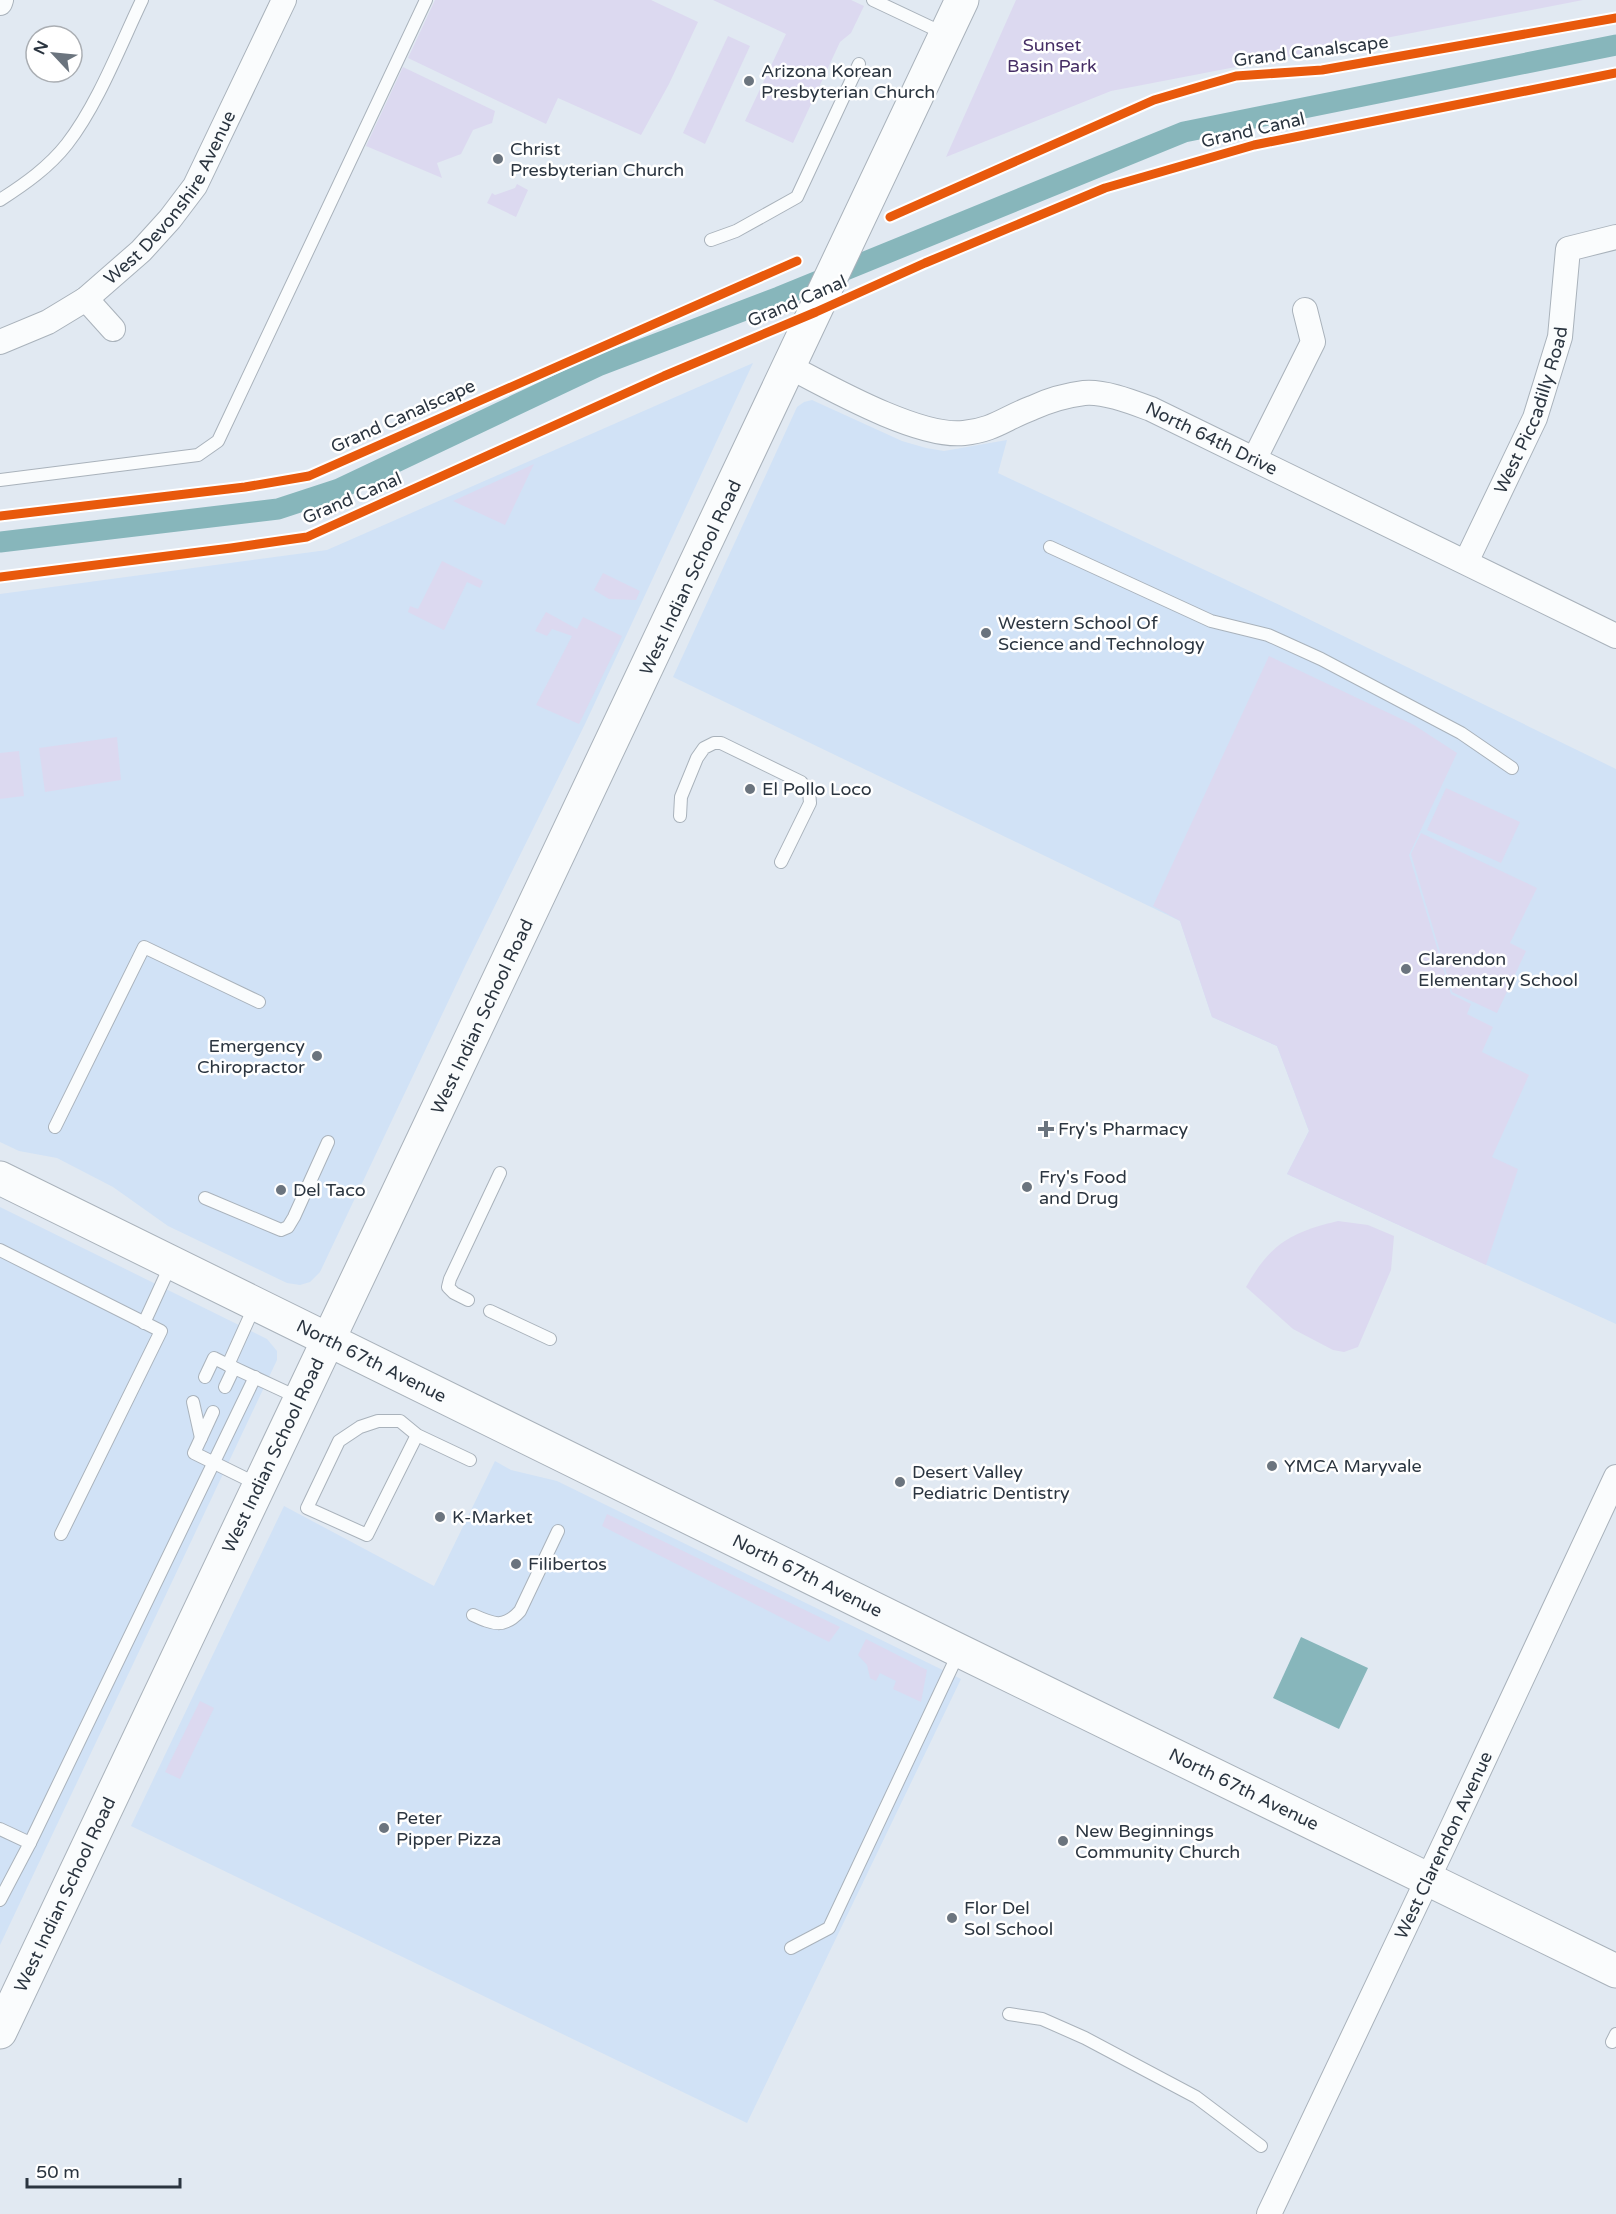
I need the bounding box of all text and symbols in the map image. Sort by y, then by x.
north arrow [24,24,84,84]
street label: Grand Canalscape [1232,31,1390,71]
park label: Sunset Basin Park [1007,34,1097,77]
text: N [30,38,53,58]
place label: Arizona Korean Presbyterian Church [761,60,935,103]
marker: Arizona Korean Presbyterian Church [742,74,756,88]
street label: West Devonshire Avenue [99,107,240,289]
street label: Grand Canal [1199,107,1307,153]
place label: Christ Presbyterian Church [510,138,684,181]
marker: Christ Presbyterian Church [491,152,505,166]
street label: Grand Canal [744,270,850,332]
street label: West Piccadilly Road [1489,326,1572,497]
street label: Grand Canalscape [327,374,479,458]
street label: North 64th Drive [1142,397,1281,480]
street label: Grand Canal [299,467,405,529]
street label: West Indian School Road [635,477,746,679]
place label: Western School Of Science and Technology [998,612,1205,655]
marker: Western School Of Science and Technology [979,626,993,640]
place label: El Pollo Loco [762,778,872,800]
marker: El Pollo Loco [743,782,757,796]
street label: West Indian School Road [426,916,538,1118]
place label: Clarendon Elementary School [1418,948,1578,991]
marker: Clarendon Elementary School [1399,962,1413,976]
place label: Emergency Chiropractor [197,1035,305,1078]
marker: Emergency Chiropractor [310,1049,324,1063]
place label: Fry's Pharmacy [1058,1118,1189,1140]
marker: Fry's Pharmacy [1039,1122,1053,1136]
place label: Fry's Food and Drug [1039,1166,1127,1209]
place label: Del Taco [293,1179,366,1201]
marker: Fry's Food and Drug [1020,1180,1034,1194]
marker: Del Taco [274,1183,288,1197]
street label: North 67th Avenue [293,1315,450,1407]
street label: West Indian School Road [217,1354,329,1556]
place label: YMCA Maryvale [1284,1455,1422,1477]
marker: YMCA Maryvale [1265,1459,1279,1473]
place label: Desert Valley Pediatric Dentistry [912,1461,1070,1504]
marker: Desert Valley Pediatric Dentistry [893,1475,907,1489]
place label: K-Market [452,1506,533,1528]
marker: K-Market [433,1510,447,1524]
street label: North 67th Avenue [729,1530,886,1622]
place label: Filibertos [528,1553,607,1575]
marker: Filibertos [509,1557,523,1571]
street label: North 67th Avenue [1165,1744,1322,1835]
street label: West Clarendon Avenue [1390,1748,1497,1943]
street label: West Indian School Road [9,1793,120,1996]
place label: Peter Pipper Pizza [396,1807,501,1850]
place label: New Beginnings Community Church [1075,1820,1240,1863]
marker: Peter Pipper Pizza [377,1821,391,1835]
marker: New Beginnings Community Church [1056,1834,1070,1848]
place label: Flor Del Sol School [964,1897,1053,1940]
marker: Flor Del Sol School [945,1911,959,1925]
scale bar [27,2151,180,2189]
text: 50 m [36,2161,80,2183]

